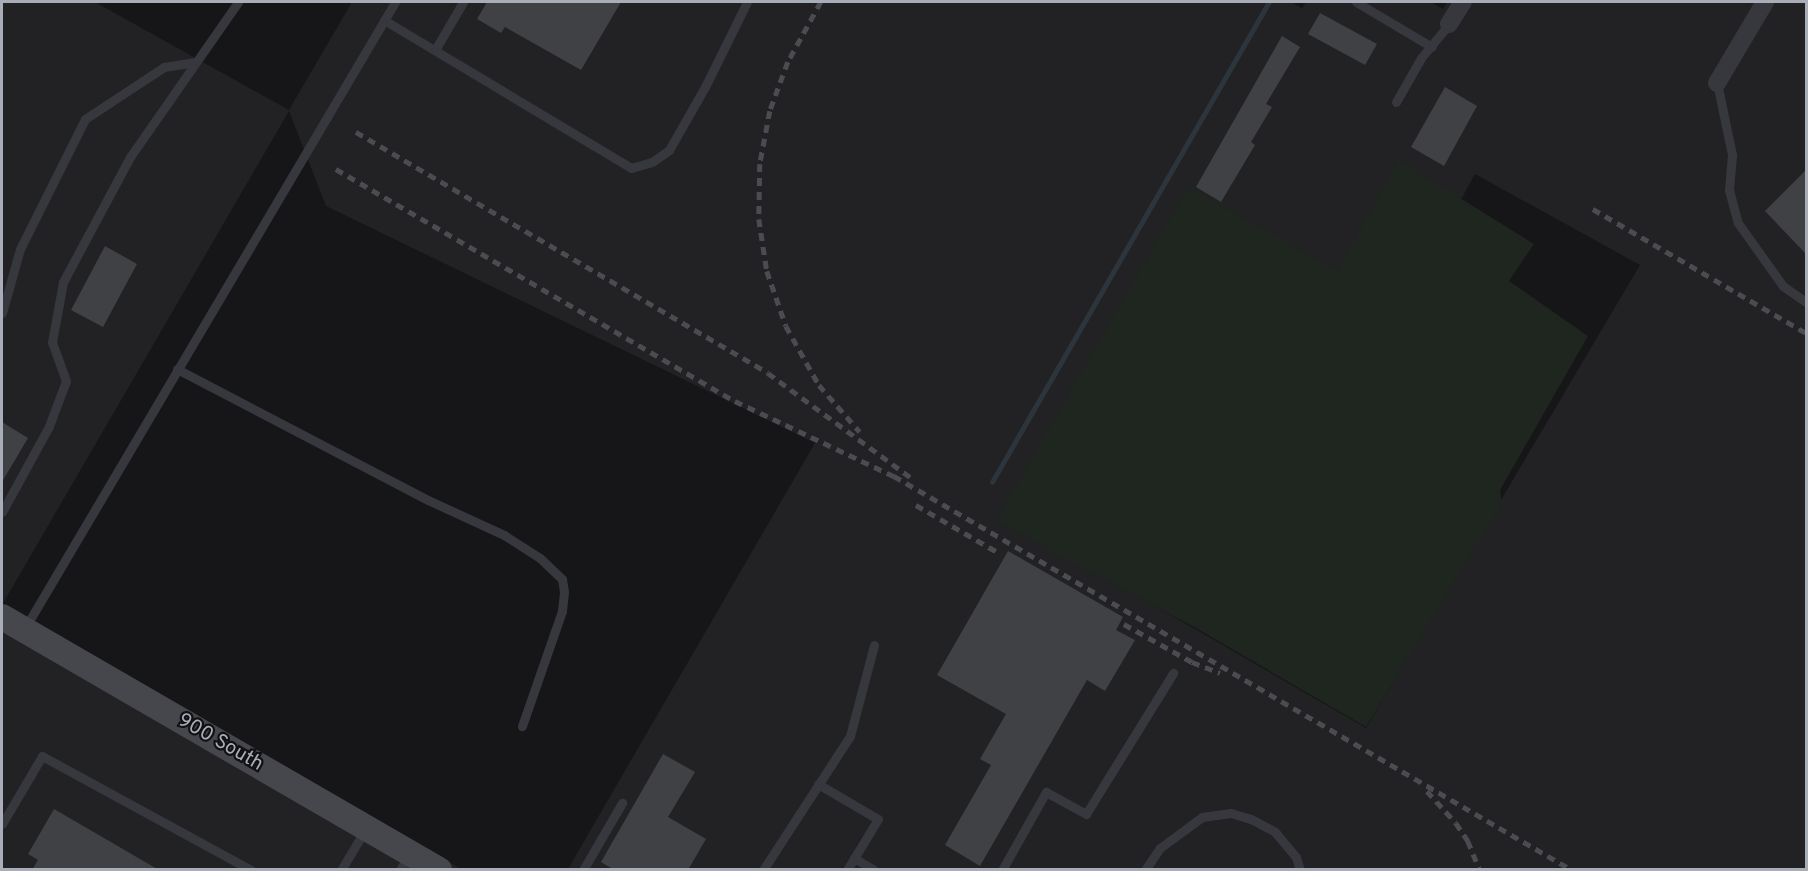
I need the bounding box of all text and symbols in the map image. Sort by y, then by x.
street label: 900 South [173,709,267,777]

